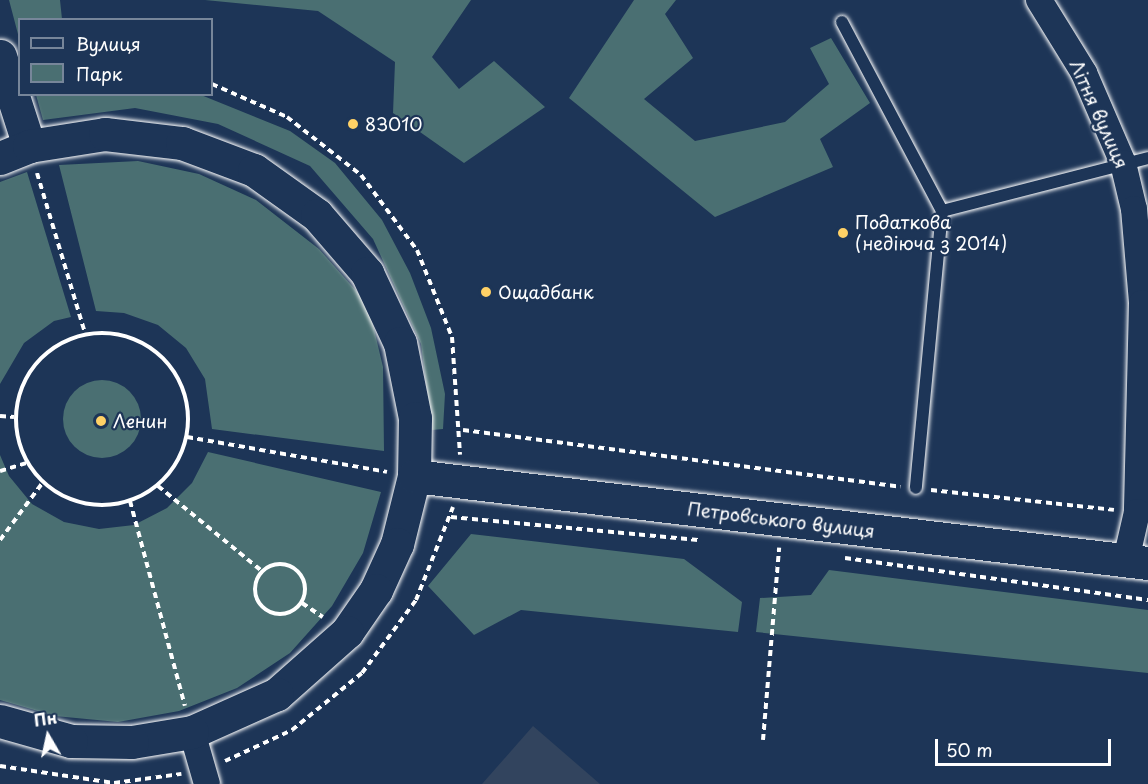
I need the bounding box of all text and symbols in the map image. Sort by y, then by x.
legend [18,18,213,96]
text: Вулиця [76,30,141,57]
street label: Літня вулиця [1065,56,1133,172]
text: Парк [76,60,122,87]
place label: 83010 [365,113,423,135]
marker: 83010 [346,117,360,131]
place label: Податкова (недіюча з 2014) [855,212,1008,254]
marker: Податкова (недіюча з 2014) [836,226,850,240]
place label: Ощадбанк [498,281,594,303]
marker: Ощадбанк [479,285,493,299]
place label: Ленин [113,410,167,432]
marker: Ленин [94,414,108,428]
street label: Петровського вулиця [686,498,876,542]
text: Пн [32,705,59,732]
north arrow [18,706,78,766]
scale bar [938,727,1114,765]
text: 50 m [946,736,993,763]

